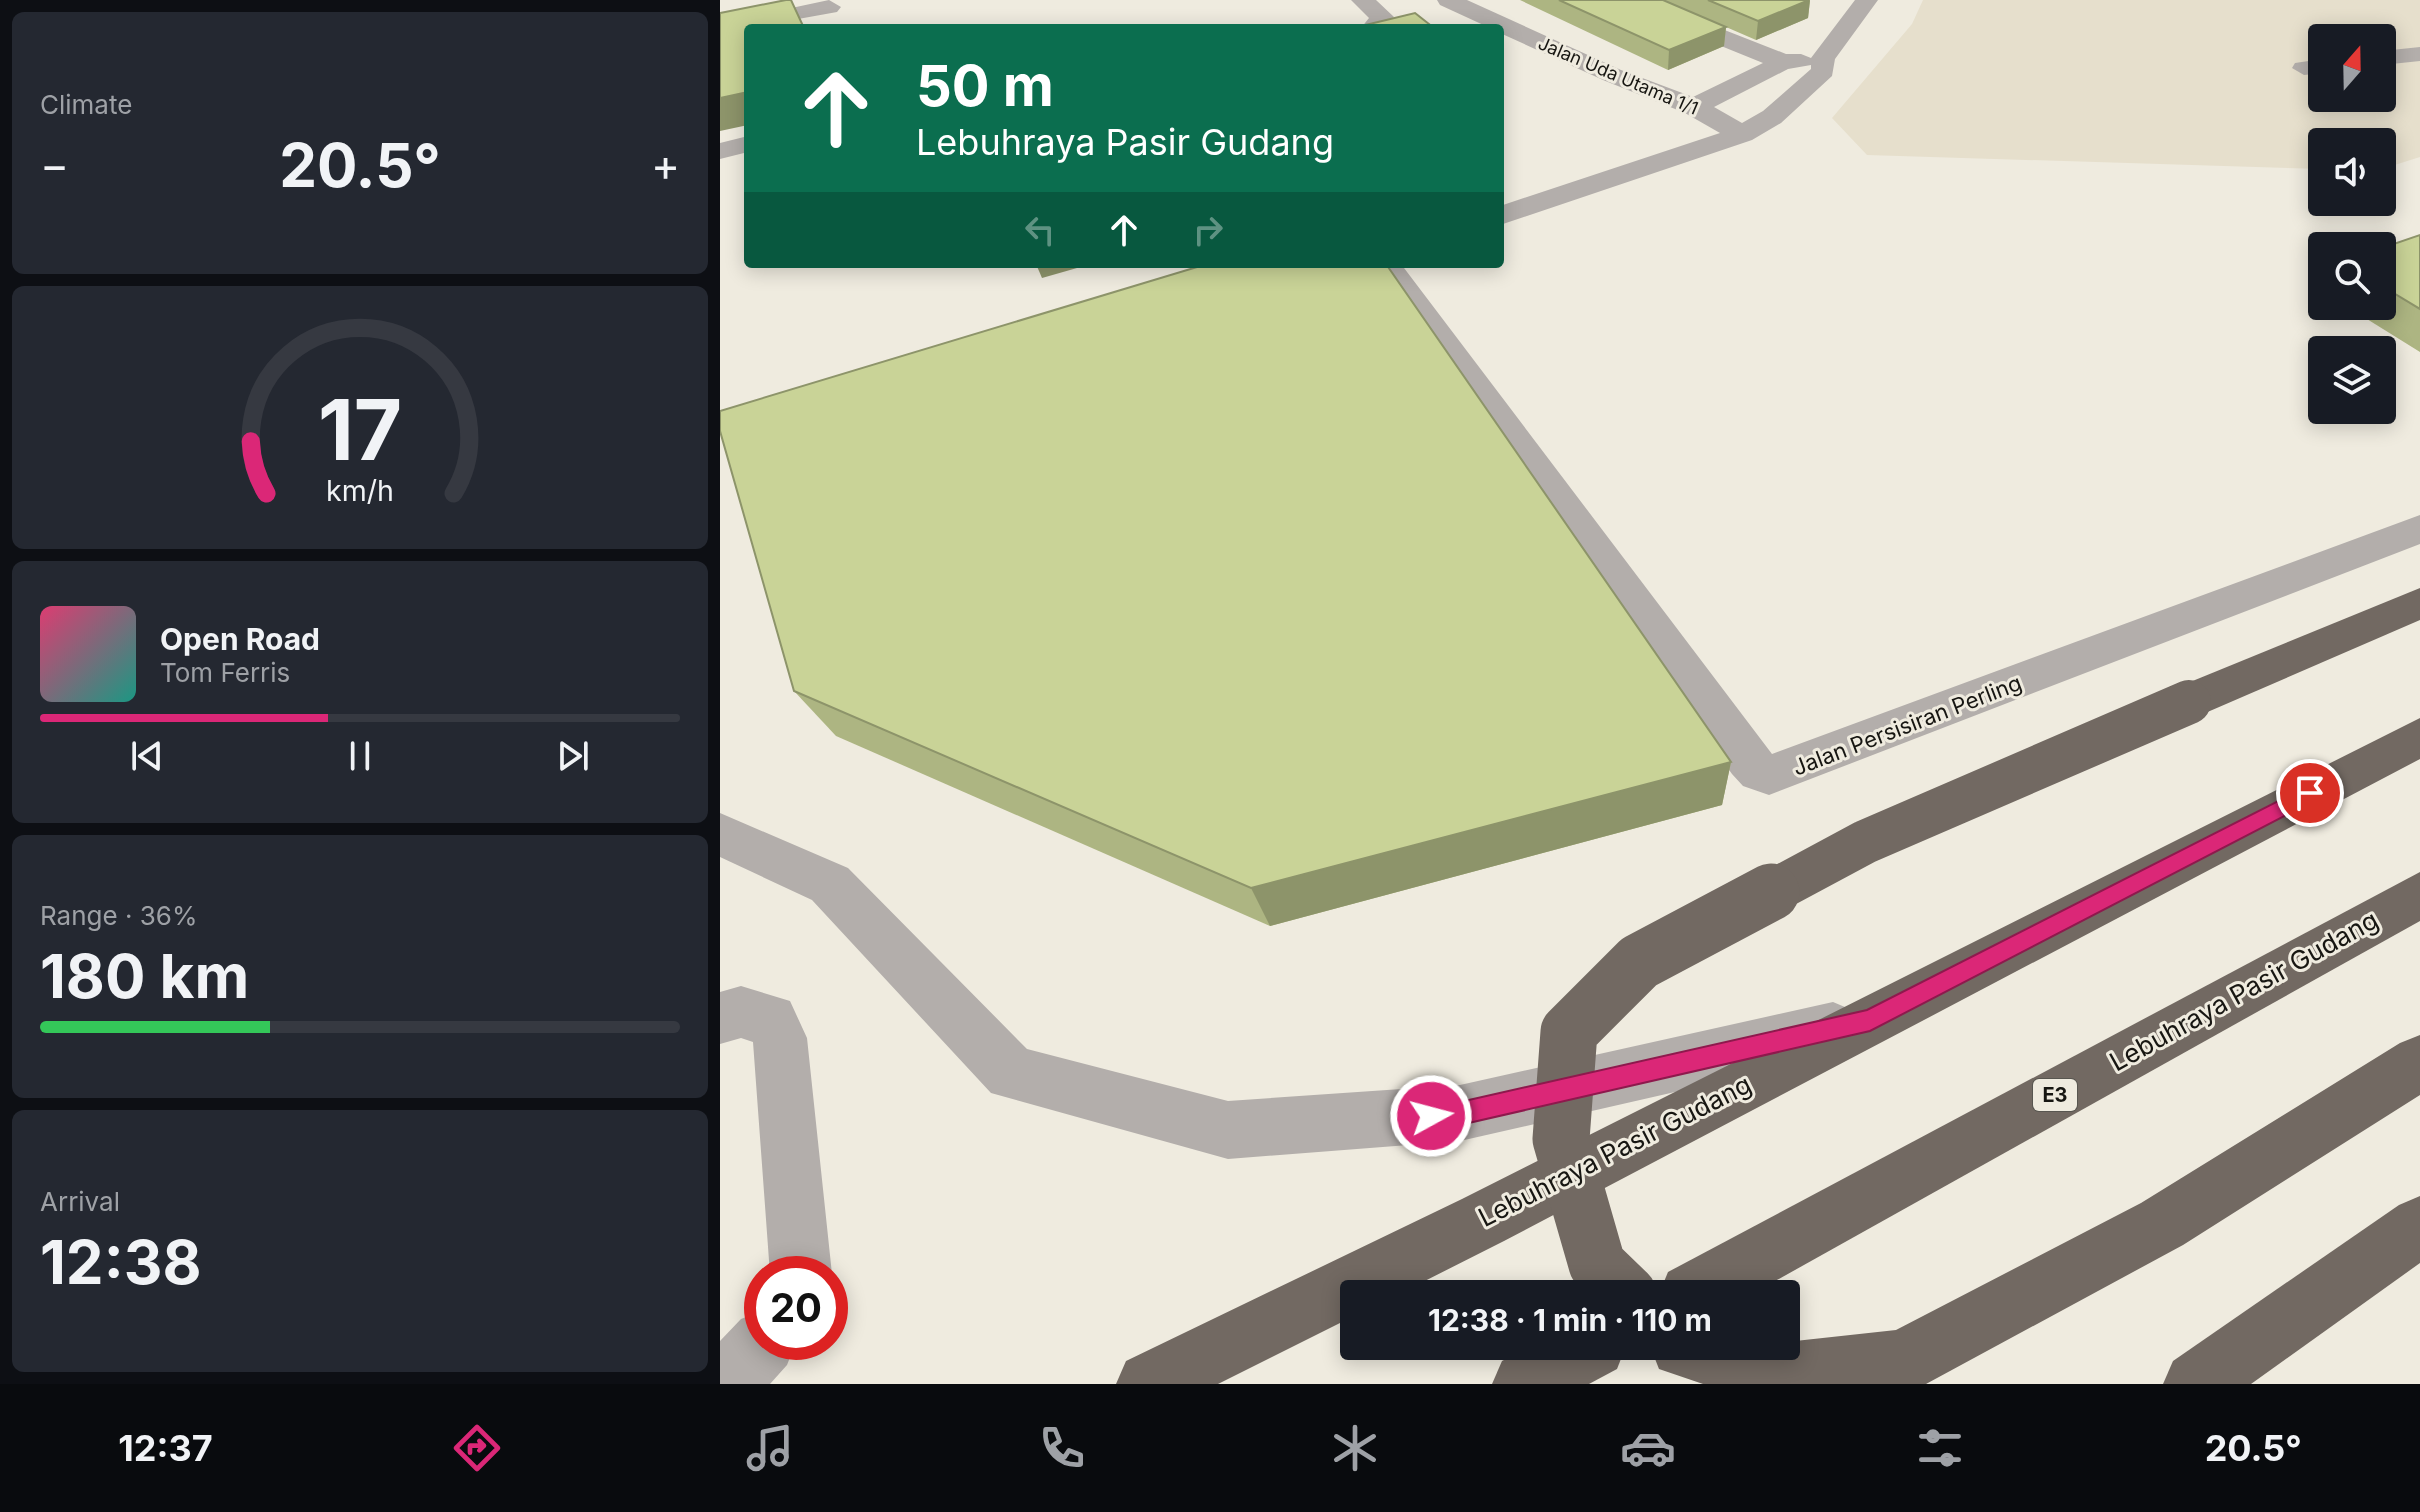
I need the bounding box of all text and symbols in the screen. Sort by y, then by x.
north arrow [2308,24,2396,112]
map controls [2308,24,2396,424]
street label: Jalan Uda Utama 1/1 [1535,32,1701,119]
text: 50 m [916,52,1054,120]
icon: ahead [784,56,888,160]
text: Climate [40,89,132,120]
text: Lebuhraya Pasir Gudang [916,120,1334,164]
button: sound [2308,128,2396,216]
text: 20.5° [279,129,441,201]
text: − [40,138,69,192]
text: + [651,138,680,192]
icon: left [1018,208,1062,252]
icon: ahead [1102,208,1146,252]
icon: right [1186,208,1230,252]
button: search [2308,232,2396,320]
button: layers [2308,336,2396,424]
text: 17 [318,378,402,479]
text: km/h [326,473,394,508]
text: Open Road [160,621,320,657]
text: Tom Ferris [160,657,290,688]
street label: Jalan Persisiran Perling [1789,669,2025,781]
icon: previous [125,734,169,778]
icon: pause [338,734,382,778]
icon: next [551,734,595,778]
pin [2276,759,2344,827]
icon: arrive [2288,771,2332,815]
text: Range · 36% [40,900,198,931]
street label: Lebuhraya Pasir Gudang [2104,904,2383,1077]
text: 180 km [40,940,249,1012]
street label: Lebuhraya Pasir Gudang [1473,1068,1756,1233]
position arrow [1389,1074,1473,1158]
road number: E3 [2033,1079,2077,1111]
text: Arrival [40,1186,120,1217]
text: 12:38 [40,1226,201,1298]
speed limit sign: 20 [744,1256,848,1360]
text: 12:38 · 1 min · 110 m [1428,1302,1712,1338]
icon: directions [449,1420,505,1476]
icon: music [742,1420,798,1476]
icon: phone [1034,1420,1090,1476]
icon: climate [1327,1420,1383,1476]
icon: car [1620,1420,1676,1476]
icon: filters [1912,1420,1968,1476]
text: 12:37 [118,1426,213,1470]
text: 20.5° [2205,1426,2302,1470]

